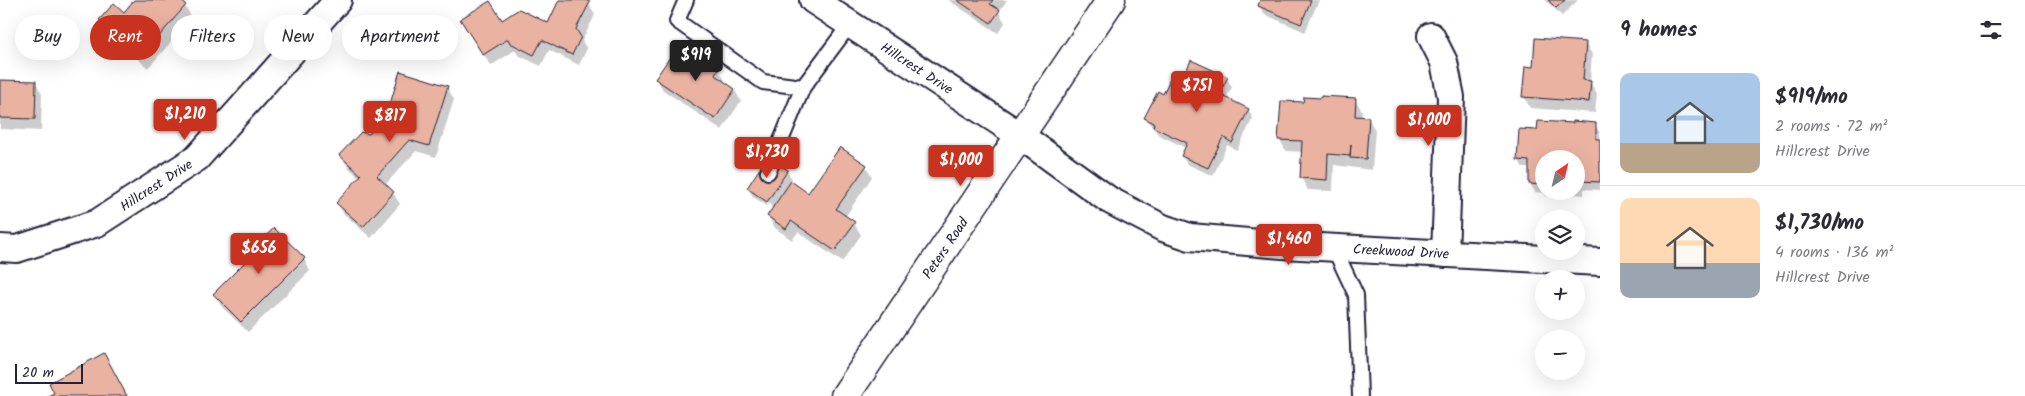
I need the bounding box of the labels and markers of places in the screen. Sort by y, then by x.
pin: $919 [666,39,726,82]
pin: $751 [1167,70,1227,113]
pin: $1,210 [144,98,226,141]
pin: $817 [360,100,420,143]
pin: $1,000 [1388,104,1470,147]
pin: $1,730 [726,136,808,179]
pin: $1,000 [920,144,1002,187]
pin: $1,460 [1248,224,1330,266]
pin: $656 [229,232,289,275]

